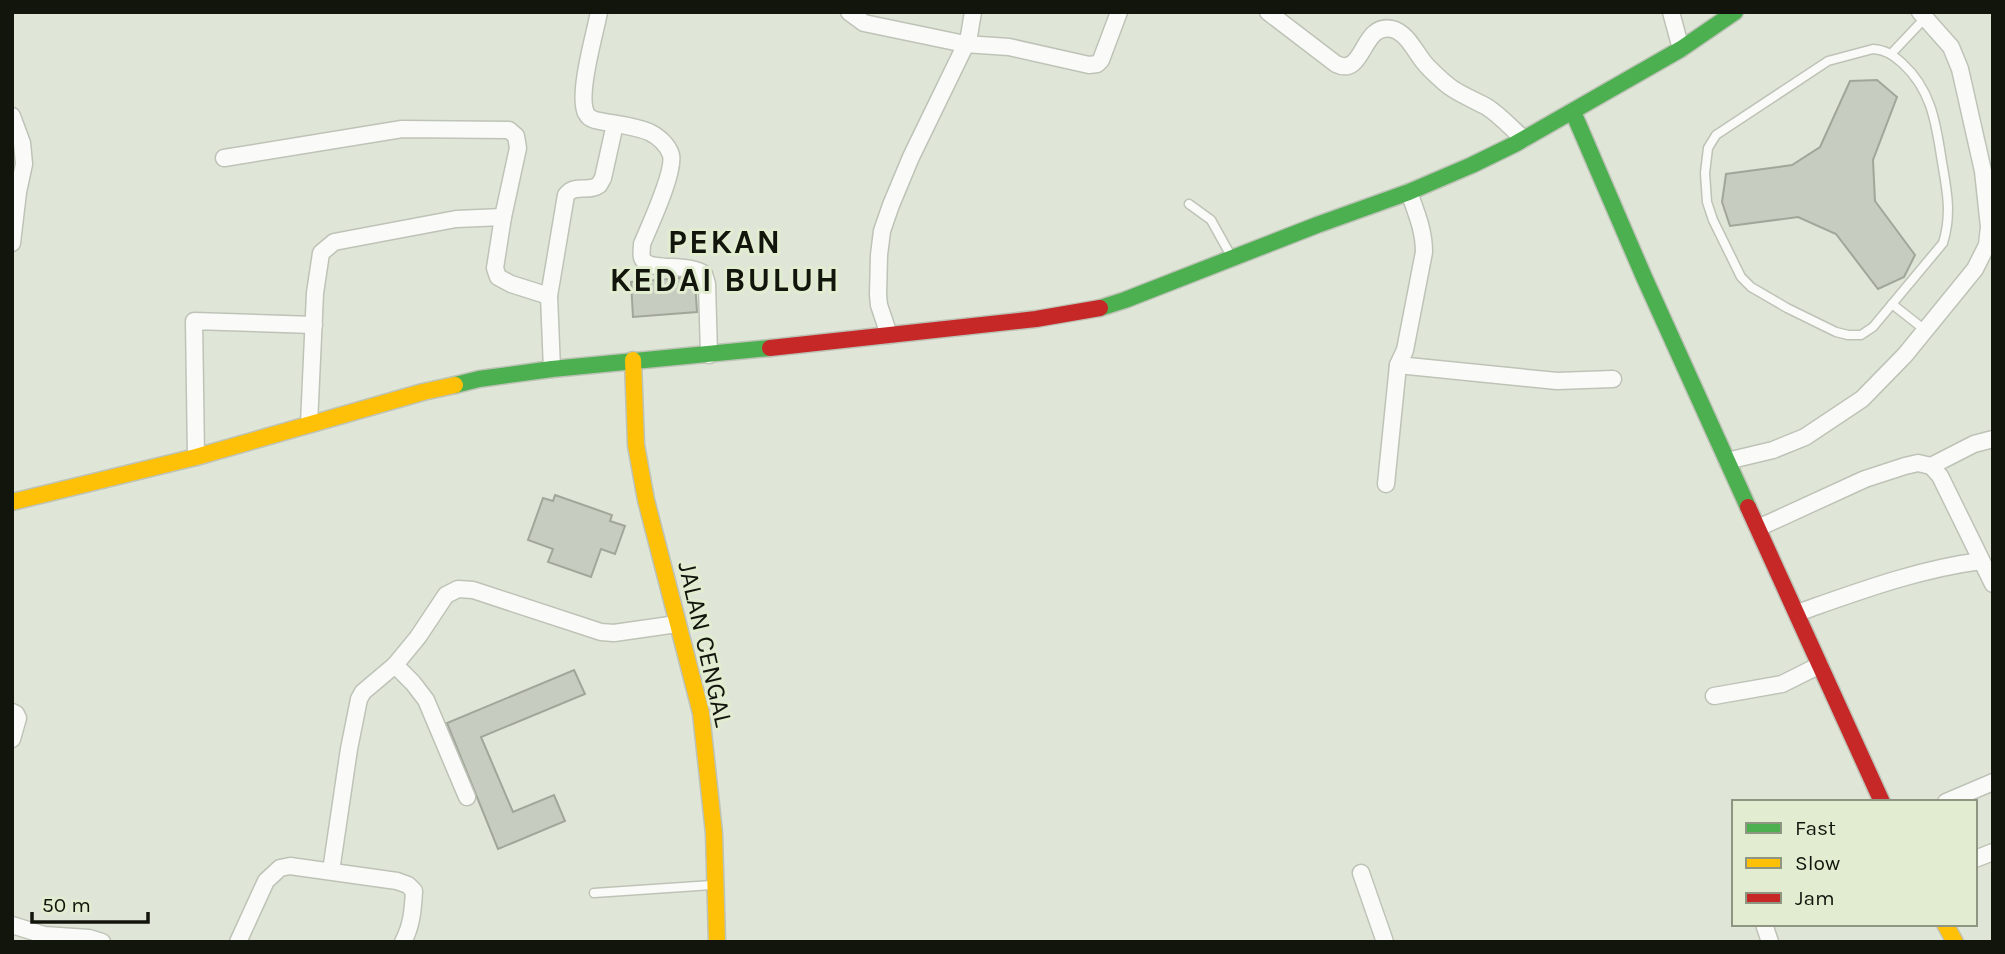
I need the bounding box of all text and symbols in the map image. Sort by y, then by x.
district label: PEKAN KEDAI BULUH [609,223,841,299]
street label: JALAN CENGAL [671,558,740,730]
legend [1732,800,1977,926]
text: Fast [1795,816,1836,840]
text: Slow [1795,851,1840,875]
scale bar [32,880,147,924]
text: Jam [1795,886,1835,910]
text: 50 m [42,893,91,917]

